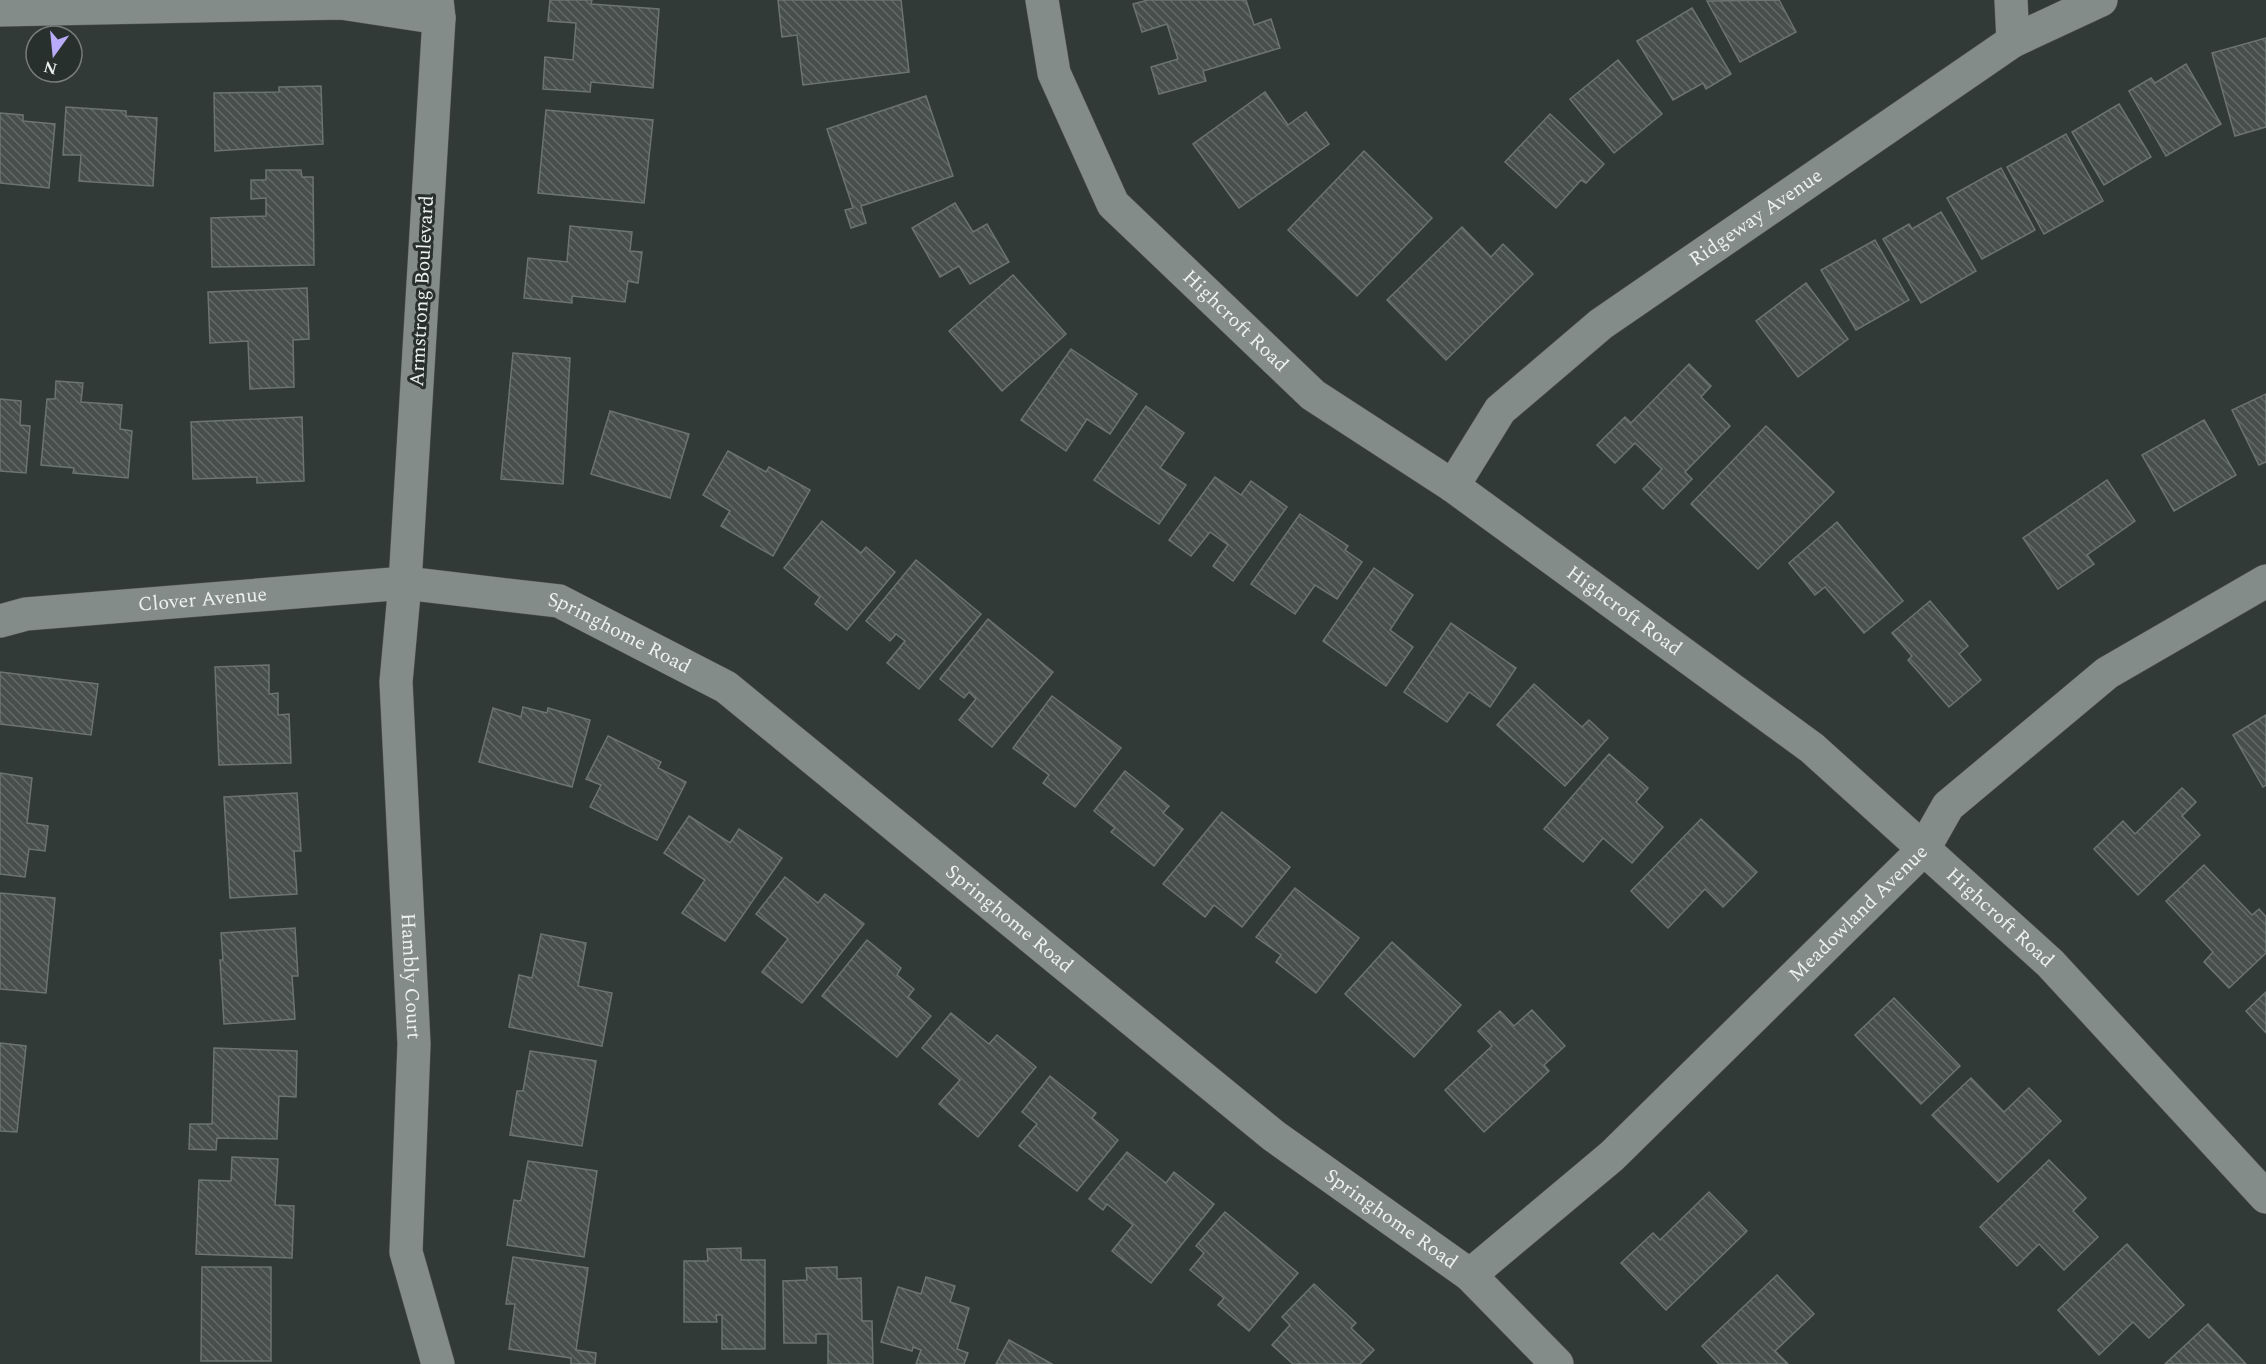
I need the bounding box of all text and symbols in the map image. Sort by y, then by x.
north arrow [24,24,84,84]
text: N [41,54,60,81]
street label: Ridgeway Avenue [1683,161,1829,274]
street label: Armstrong Boulevard [402,195,442,387]
street label: Highcroft Road [1175,263,1295,379]
street label: Highcroft Road [1560,558,1688,663]
street label: Clover Avenue [137,579,268,620]
street label: Springhome Road [546,585,696,682]
street label: Meadowland Avenue [1782,838,1935,989]
street label: Springhome Road [938,857,1080,981]
street label: Highcroft Road [1939,861,2061,975]
street label: Hambly Court [393,912,429,1040]
street label: Springhome Road [1318,1161,1464,1277]

